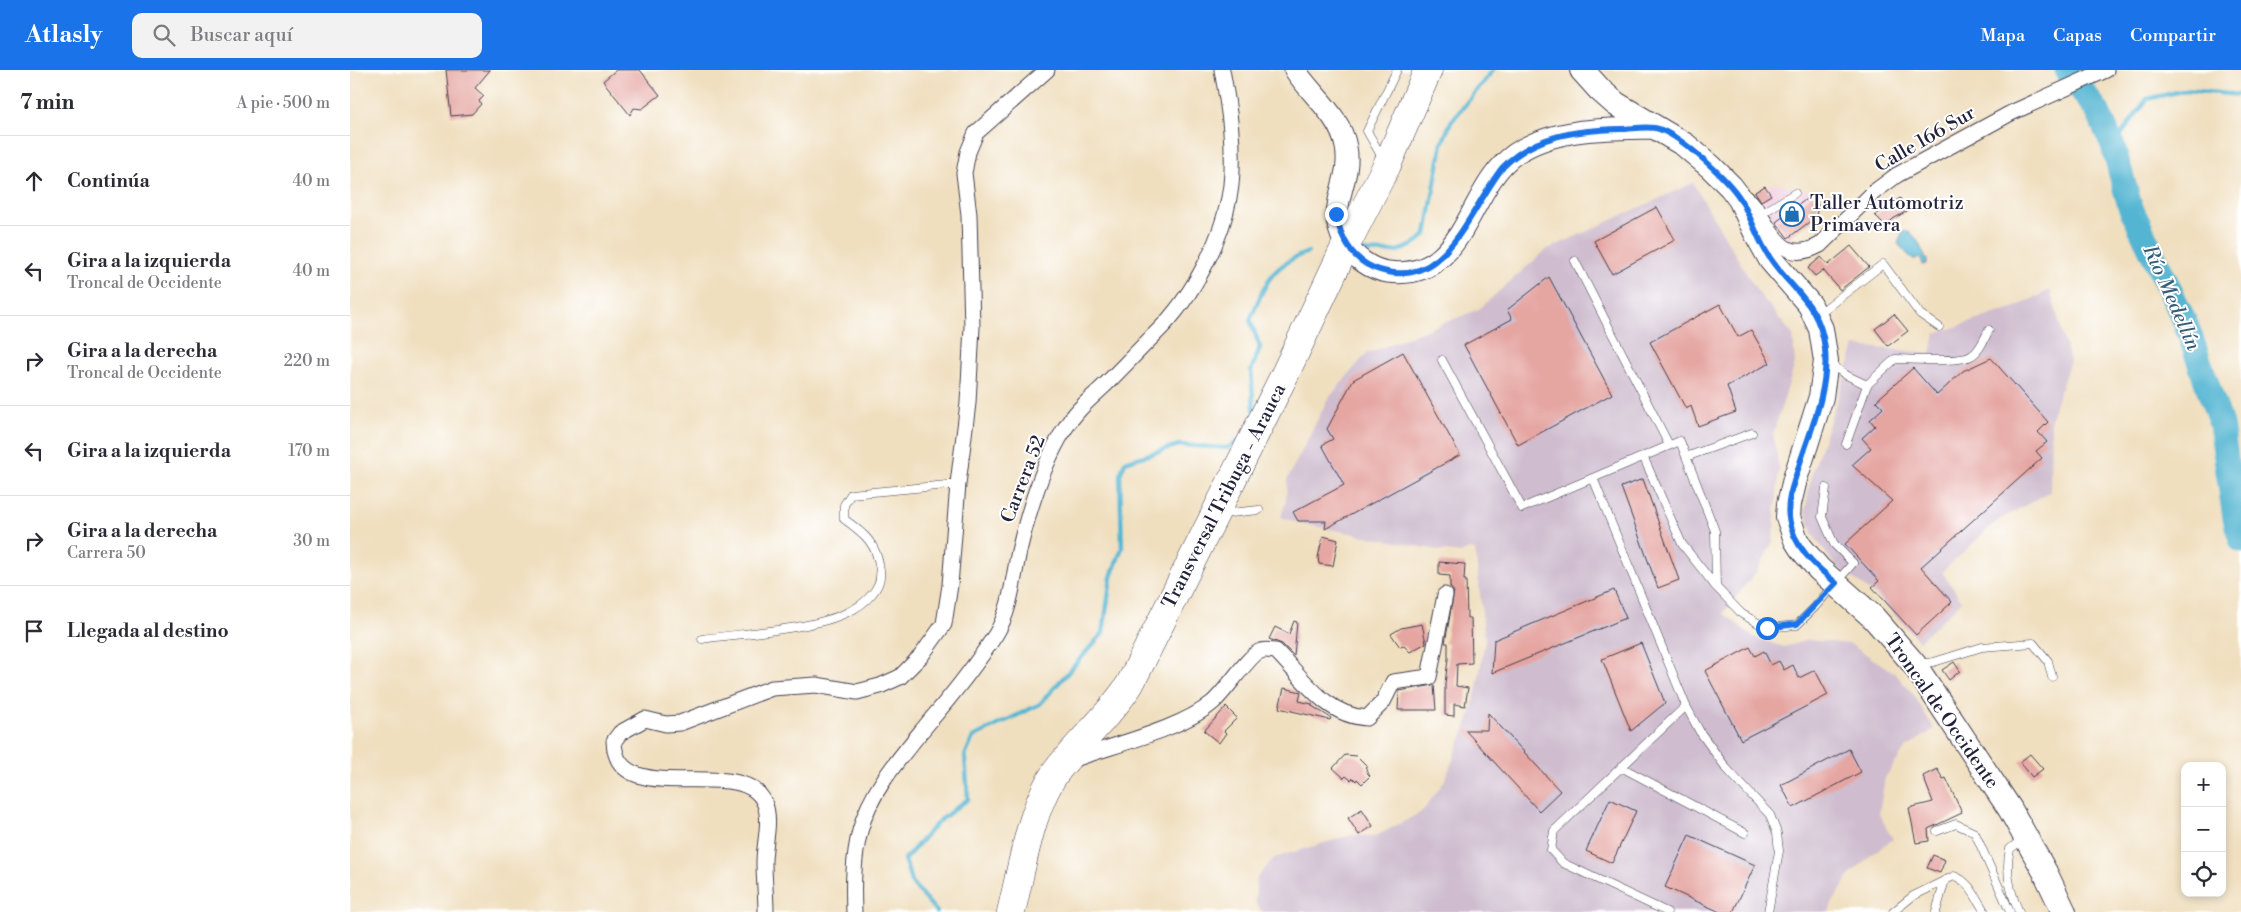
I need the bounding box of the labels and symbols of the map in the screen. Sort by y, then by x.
street label: Calle 166 Sur [1871,101,1979,177]
place label: Taller Automotriz Primavera [1810,191,1964,237]
shop icon: Taller Automotriz Primavera [1779,201,1805,227]
route end [1325,203,1348,226]
water label: Río Medellín [2136,241,2206,355]
street label: Transversal Tribuga - Arauca [1157,379,1291,613]
street label: Carrera 52 [995,432,1051,526]
route start [1756,617,1779,640]
street label: Troncal de Occidente [1879,629,2005,793]

